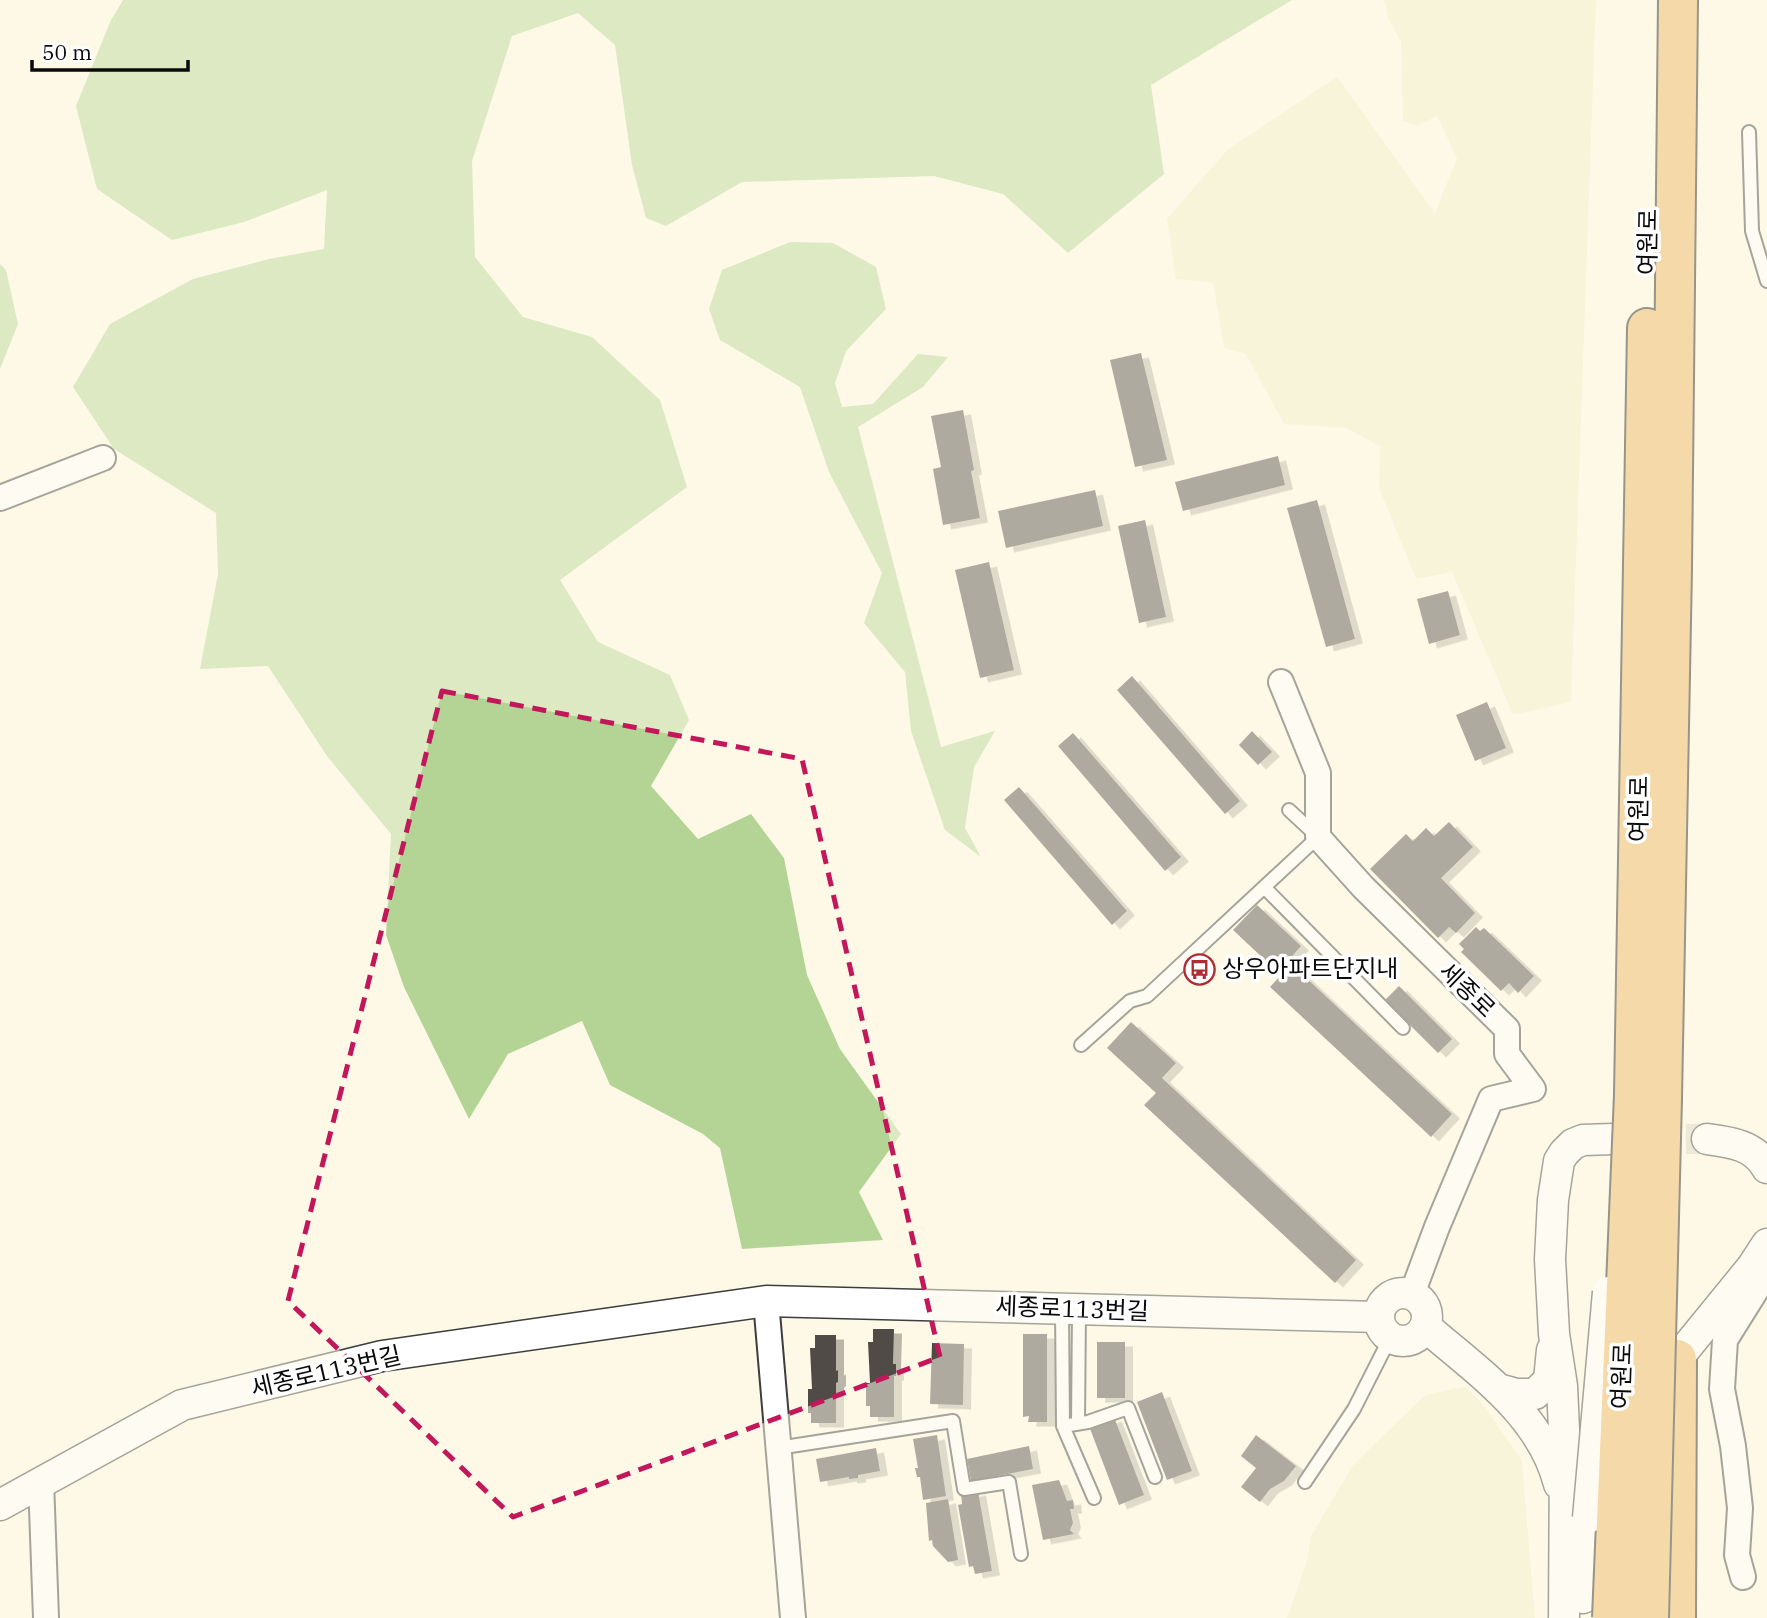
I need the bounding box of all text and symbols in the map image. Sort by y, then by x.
scale bar [32,28,187,72]
text: 50 m [42,38,92,66]
street label: 여원로 [1630,209,1664,275]
street label: 여원로 [1621,776,1655,842]
bus stop icon: 상우아파트단지내 [1182,952,1216,986]
place label: 상우아파트단지내 [1222,952,1399,984]
street label: 세종로 [1433,955,1503,1024]
street label: 세종로113번길 [995,1289,1149,1327]
street label: 세종로113번길 [247,1338,404,1404]
street label: 여원로 [1604,1342,1638,1410]

